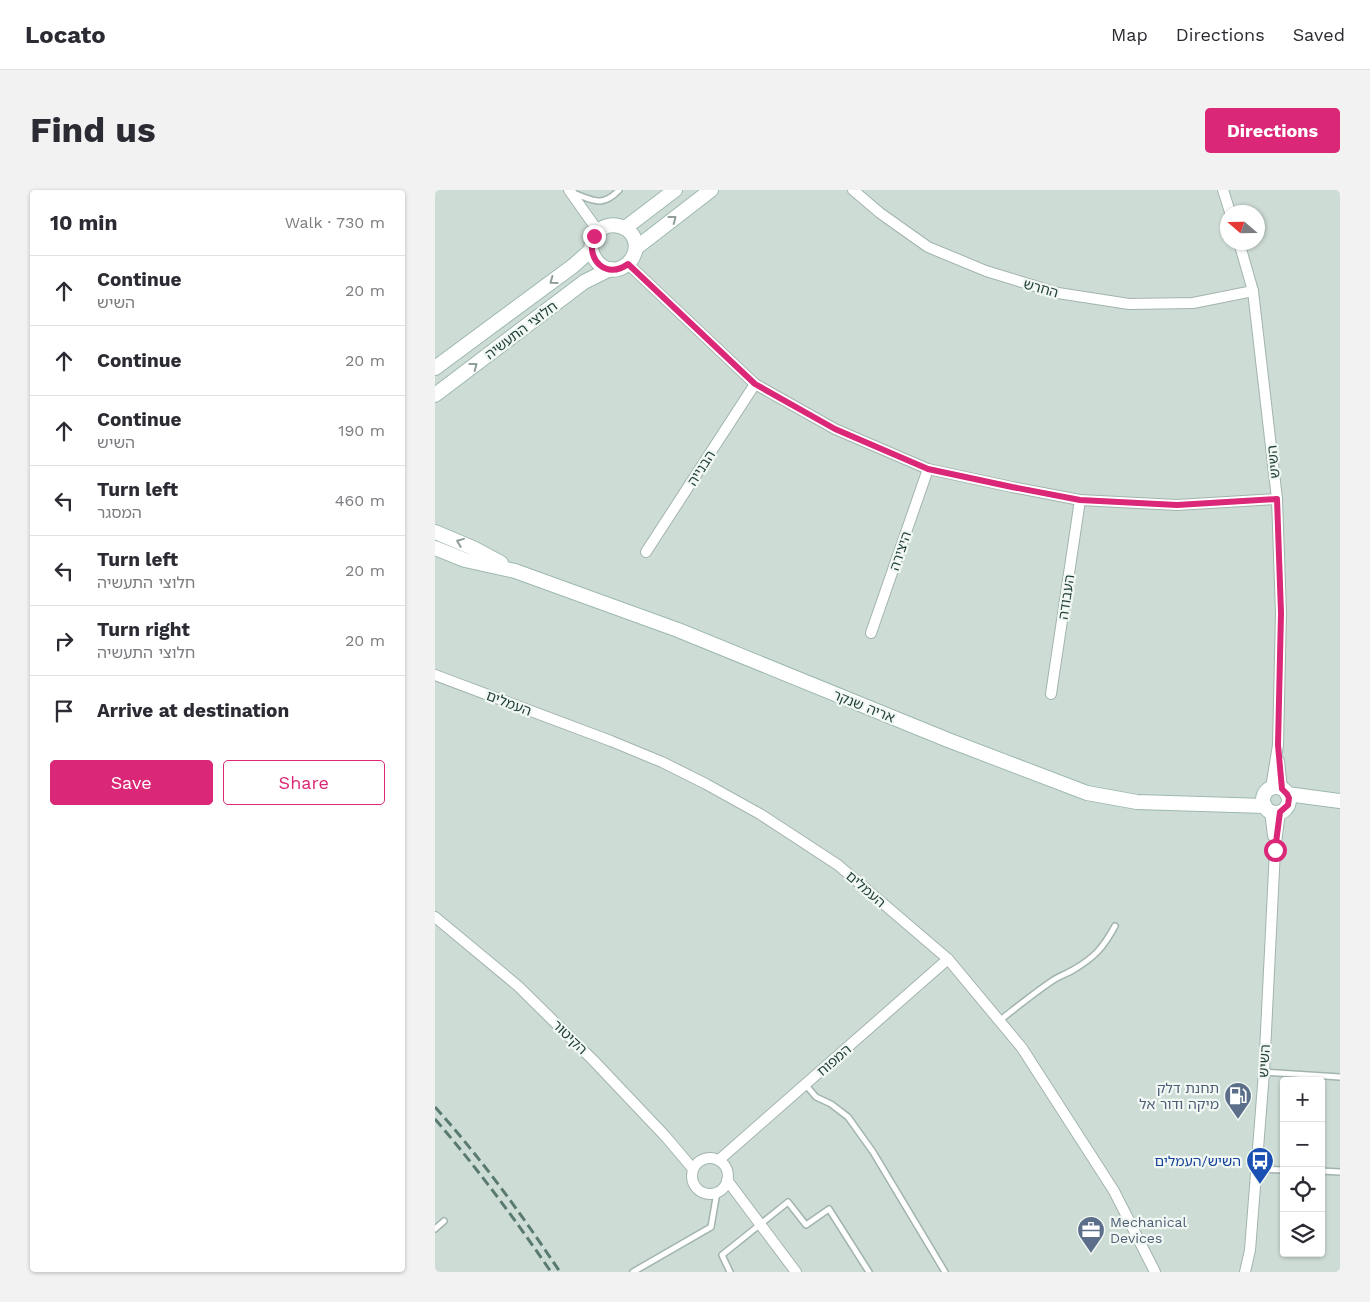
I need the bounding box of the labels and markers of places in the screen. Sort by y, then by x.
place label: תחנת דלק מיקה ודור אל [1139,1080,1219,1112]
fuel station icon: תחנת דלק מיקה ודור אל [1223,1081,1253,1120]
bus stop icon: השיש/העמלים [1245,1146,1275,1185]
place label: השיש/העמלים [1155,1153,1241,1169]
place label: Mechanical Devices [1110,1214,1188,1246]
office icon: Mechanical Devices [1076,1215,1106,1254]

